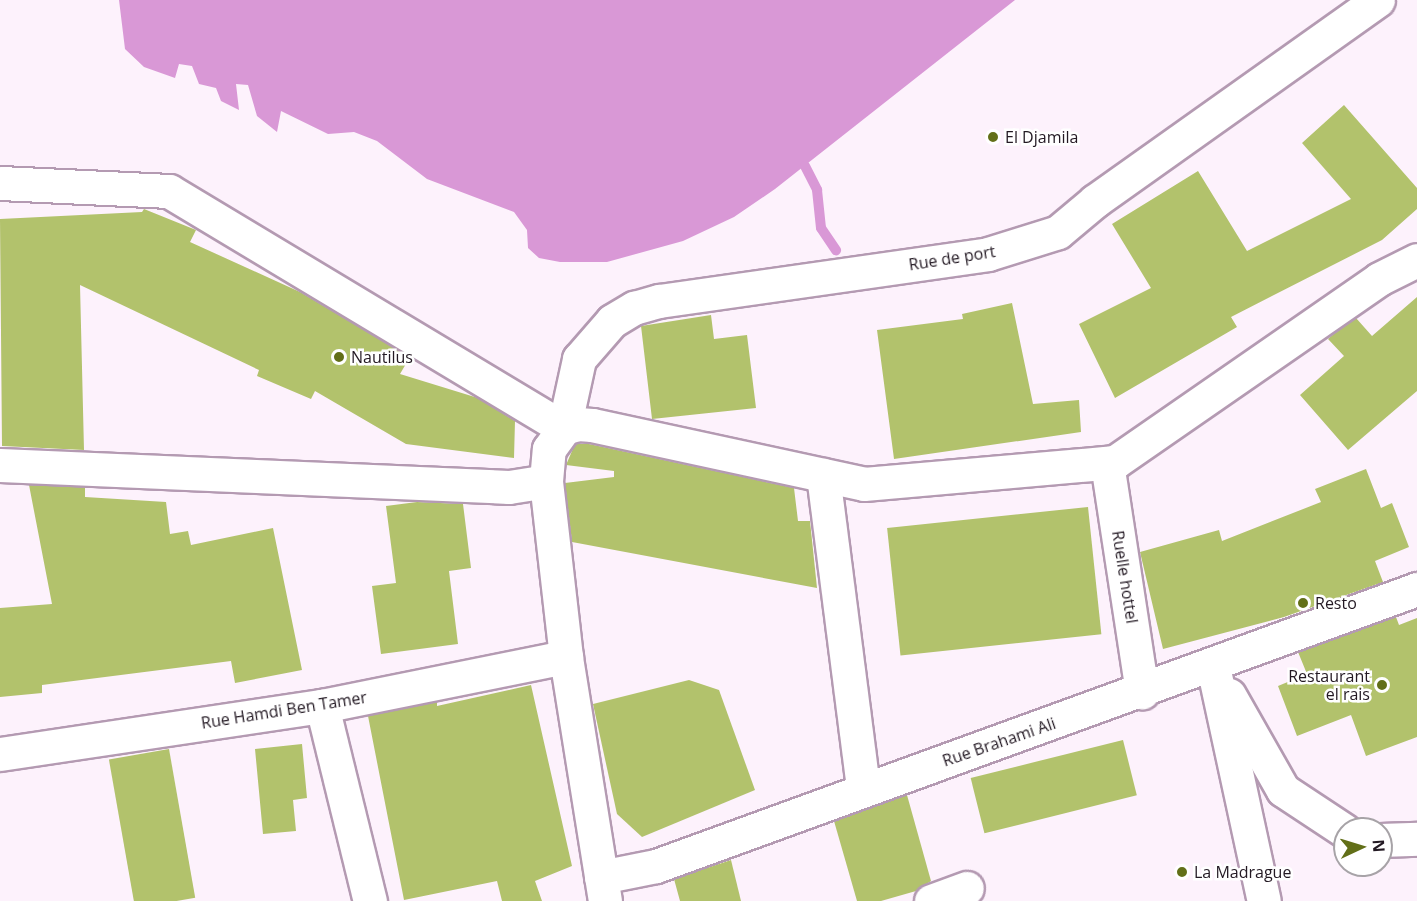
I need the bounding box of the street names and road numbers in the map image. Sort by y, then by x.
street label: Rue de port [907,242,997,274]
street label: Ruelle hottel [1108,529,1142,625]
street label: Rue Hamdi Ben Tamer [200,687,368,733]
street label: Rue Brahami Ali [940,714,1058,770]

